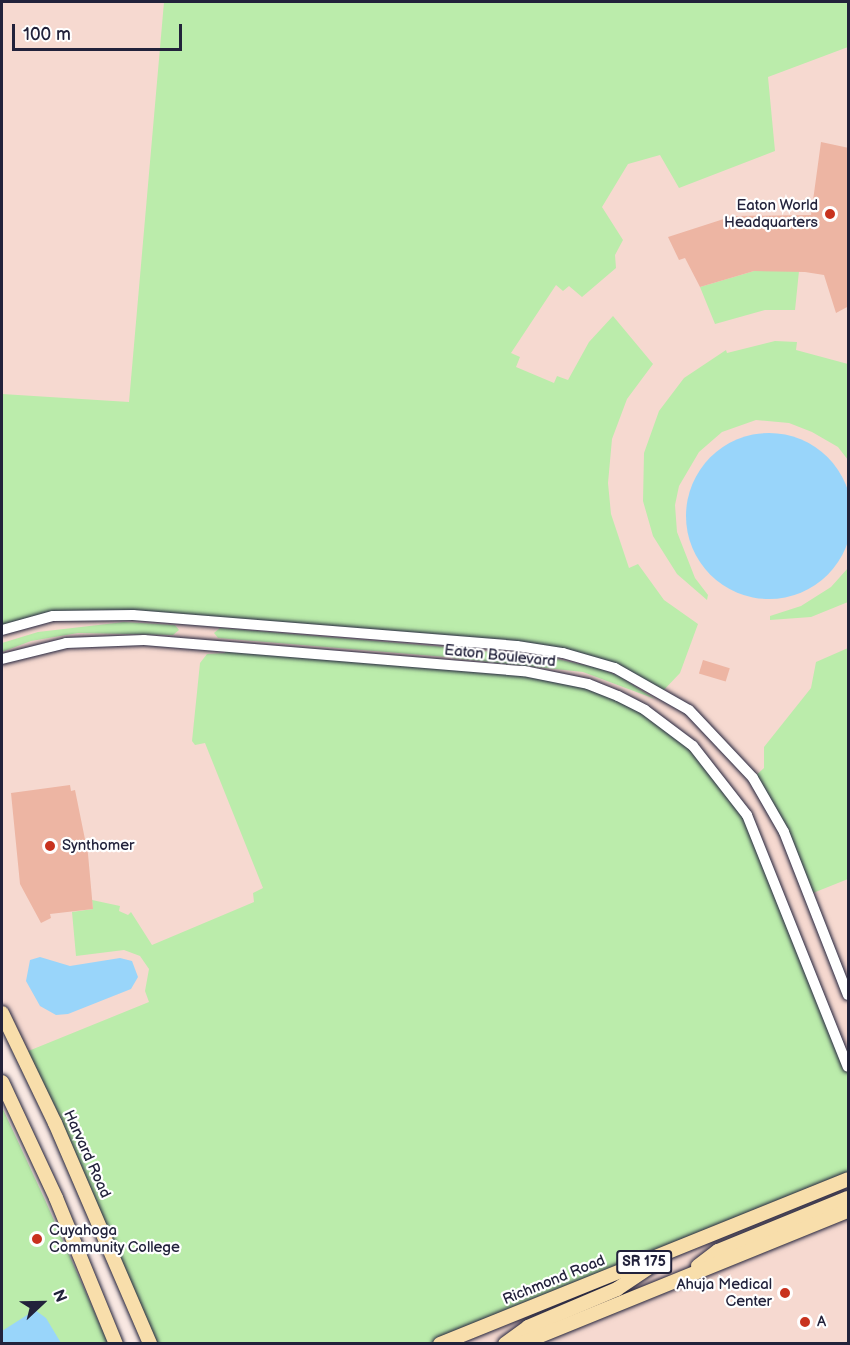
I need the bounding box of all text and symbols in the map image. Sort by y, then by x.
scale bar [15,12,184,50]
text: 100 m [23,24,71,45]
place label: Eaton World Headquarters [724,196,818,231]
marker: Eaton World Headquarters [823,207,837,221]
street label: Eaton Boulevard [443,641,557,671]
place label: Synthomer [62,837,134,855]
marker: Synthomer [43,839,57,853]
street label: Harvard Road [60,1107,114,1201]
place label: Cuyahoga Community College [49,1221,181,1256]
marker: Cuyahoga Community College [30,1232,44,1246]
street label: Richmond Road [500,1251,608,1309]
road number: SR 175 [616,1251,672,1273]
north arrow [12,1273,72,1333]
place label: Ahuja Medical Center [676,1275,772,1310]
marker: Ahuja Medical Center [776,1284,794,1302]
text: N [48,1287,70,1305]
place label: A [817,1313,826,1331]
marker: A [798,1315,812,1329]

